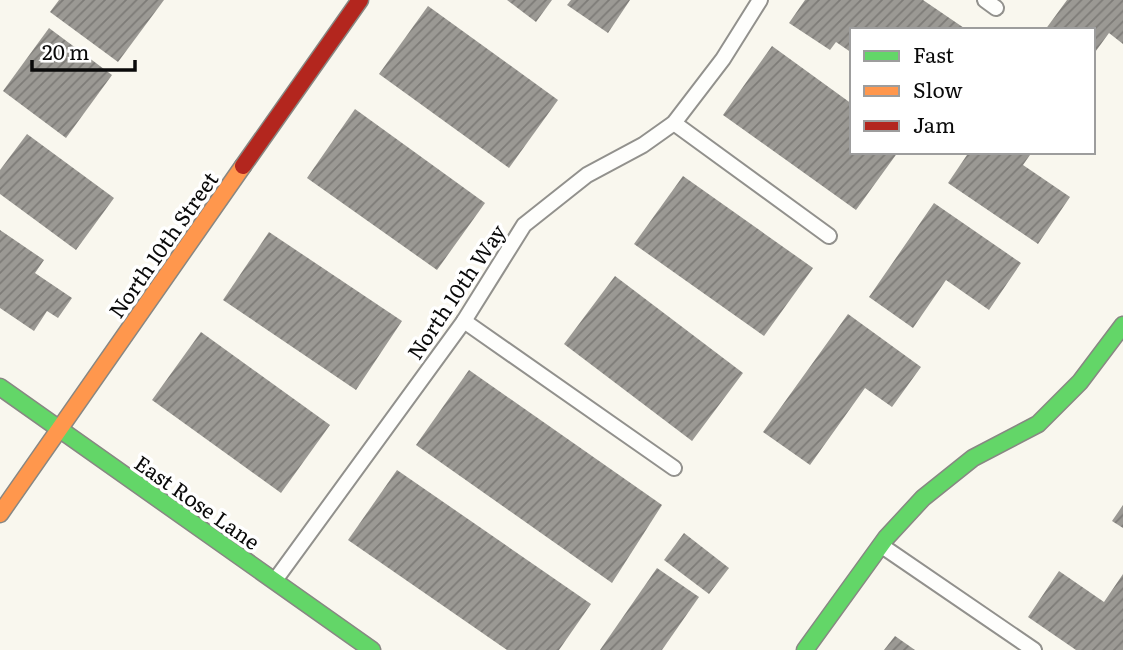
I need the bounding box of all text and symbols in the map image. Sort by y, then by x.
scale bar [32,28,135,72]
legend [850,28,1095,154]
text: 20 m [42,35,89,66]
text: Fast [913,38,954,69]
text: Slow [913,73,963,104]
text: Jam [913,108,955,139]
street label: North 10th Street [100,164,224,324]
street label: North 10th Way [398,216,512,365]
street label: East Rose Lane [129,446,267,556]

